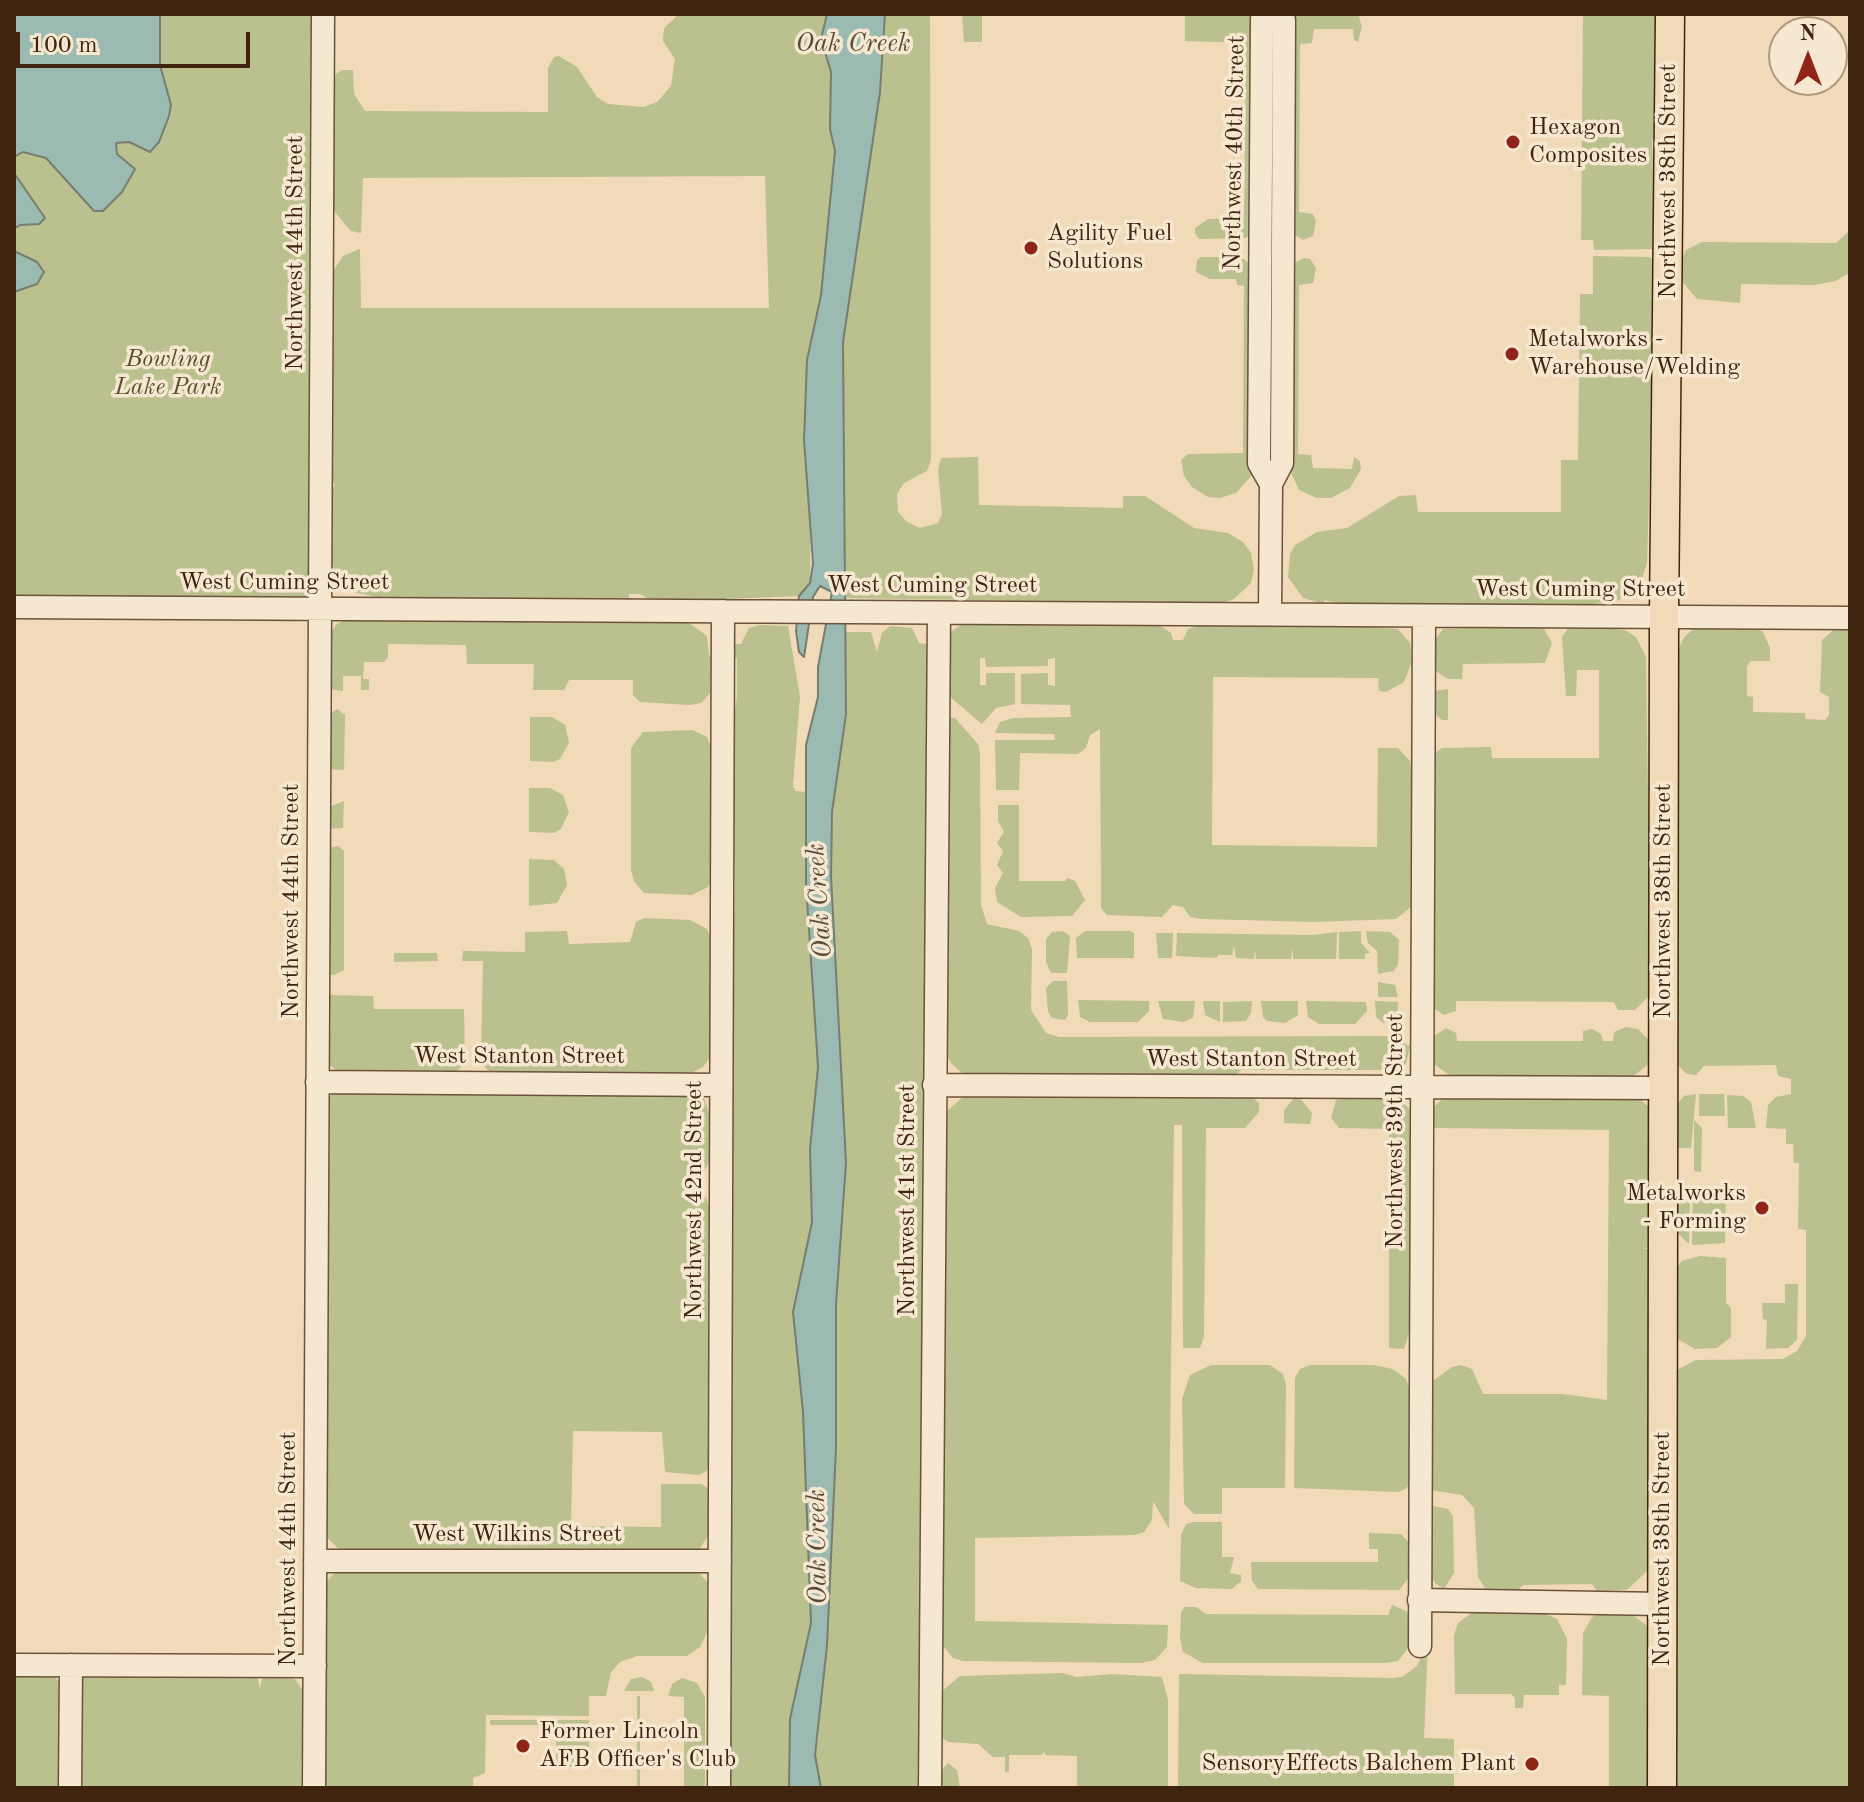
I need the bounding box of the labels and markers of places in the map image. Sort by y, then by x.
place label: Hexagon Composites [1529,114,1647,170]
marker: Hexagon Composites [1504,133,1522,151]
place label: Agility Fuel Solutions [1047,220,1172,276]
marker: Agility Fuel Solutions [1022,239,1040,257]
place label: Metalworks - Warehouse/Welding [1528,326,1740,382]
marker: Metalworks - Warehouse/Welding [1503,345,1521,363]
place label: Metalworks - Forming [1626,1180,1746,1236]
marker: Metalworks - Forming [1753,1199,1771,1217]
place label: Former Lincoln AFB Officer's Club [539,1718,736,1774]
marker: Former Lincoln AFB Officer's Club [514,1737,532,1755]
place label: SensoryEffects Balchem Plant [1202,1750,1516,1778]
marker: SensoryEffects Balchem Plant [1523,1755,1541,1773]

